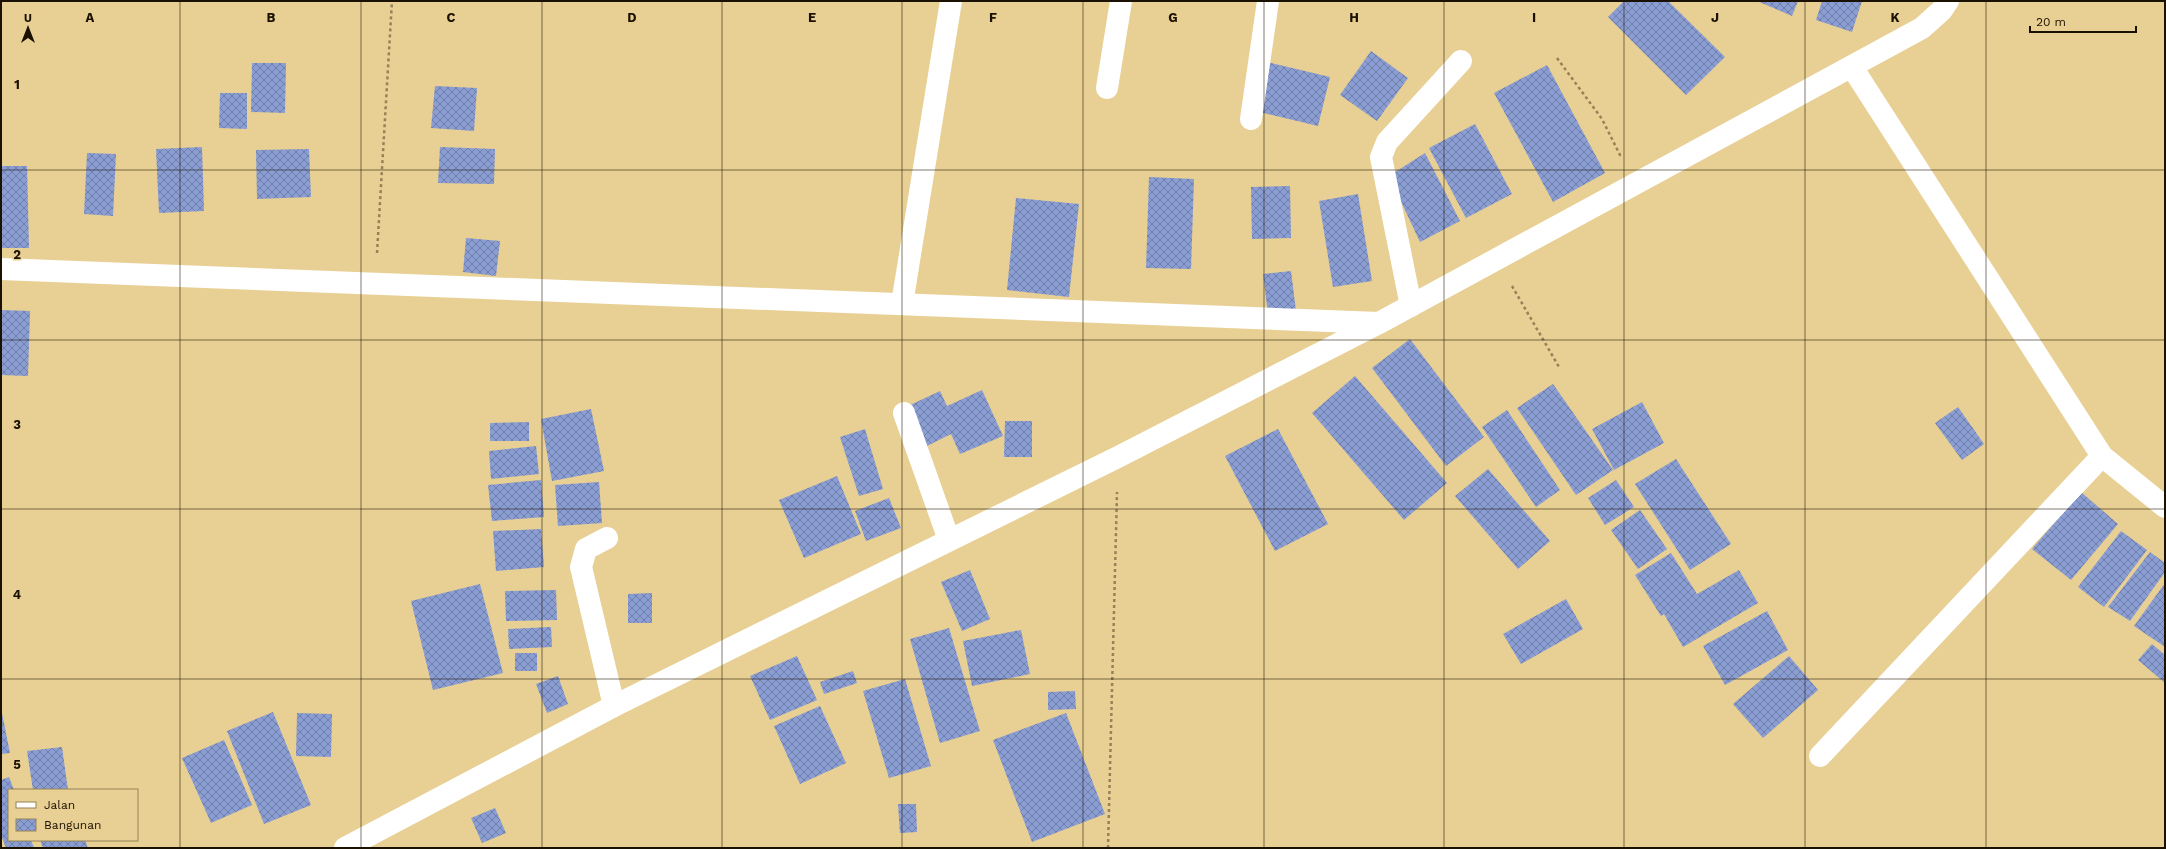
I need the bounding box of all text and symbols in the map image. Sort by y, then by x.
north arrow [8,8,48,48]
scale bar [2030,8,2136,34]
text: A [86,10,95,25]
text: B [267,10,276,25]
text: C [447,10,456,25]
text: D [627,10,637,25]
text: E [808,10,816,25]
text: F [989,10,997,25]
text: G [1168,10,1178,25]
text: H [1349,10,1359,25]
text: I [1532,10,1536,25]
text: J [1711,10,1719,25]
text: K [1890,10,1900,25]
text: U [24,12,32,25]
text: 20 m [2036,15,2066,29]
text: 1 [14,77,20,92]
text: 2 [13,247,21,262]
text: 3 [13,417,21,432]
text: 4 [13,587,22,602]
text: 5 [13,757,21,772]
legend [8,789,138,841]
text: Jalan [44,798,75,812]
text: Bangunan [44,818,102,832]

